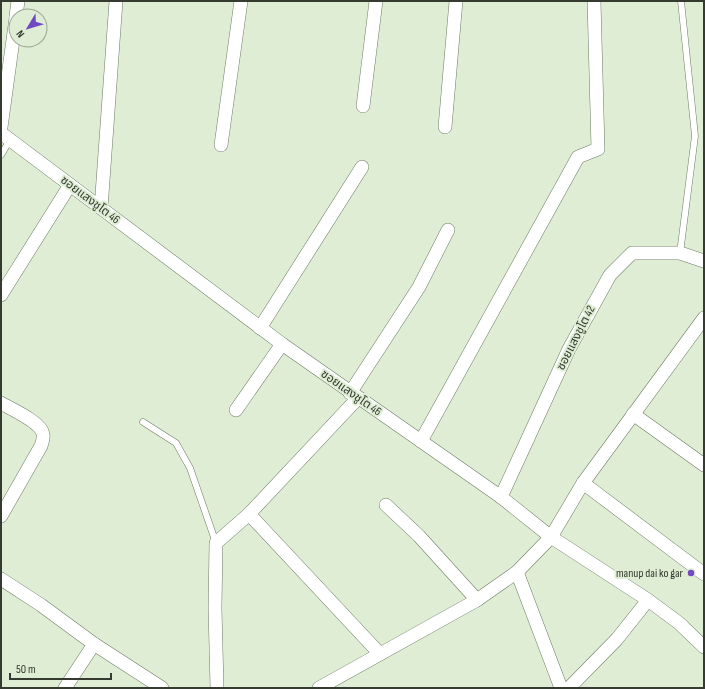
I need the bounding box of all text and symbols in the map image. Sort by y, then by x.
north arrow [8,8,48,48]
text: N [14,27,27,40]
street label: ซอยแสงชูโต 46 [57,173,123,227]
street label: ซอยแสงชูโต 42 [553,303,599,373]
street label: ซอยแสงชูโต 46 [318,367,384,419]
place label: manup dai ko gar [616,566,684,581]
marker: manup dai ko gar [686,568,696,578]
scale bar [10,655,111,681]
text: 50 m [16,662,36,677]

